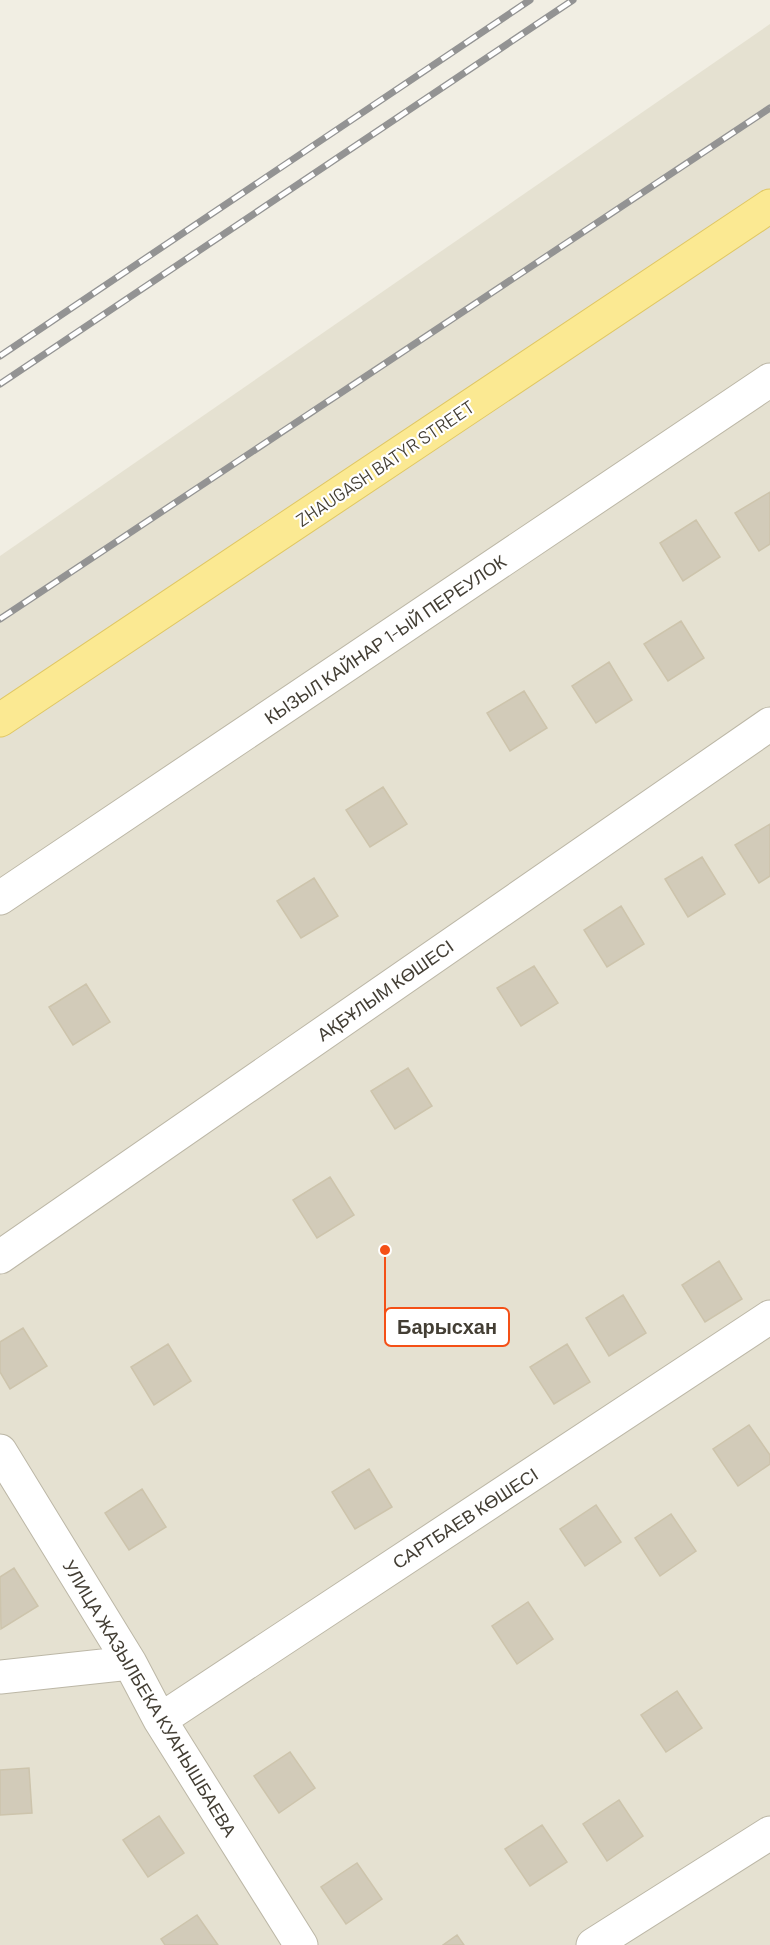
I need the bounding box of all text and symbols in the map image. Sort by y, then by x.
street label: ZHAUGASH BATYR STREET [292,395,478,531]
street label: КЫЗЫЛ КАЙНАР 1-ЫЙ ПЕРЕУЛОК [260,549,510,728]
street label: АҚБҰЛЫМ КӨШЕСІ [312,935,458,1045]
callout: Барысхан [385,1308,509,1346]
text: Барысхан [397,1314,497,1338]
street label: САРТБАЕВ КӨШЕСІ [388,1463,542,1573]
street label: УЛИЦА ЖАЗЫЛБЕКА КУАНЫШБАЕВА [59,1556,241,1840]

